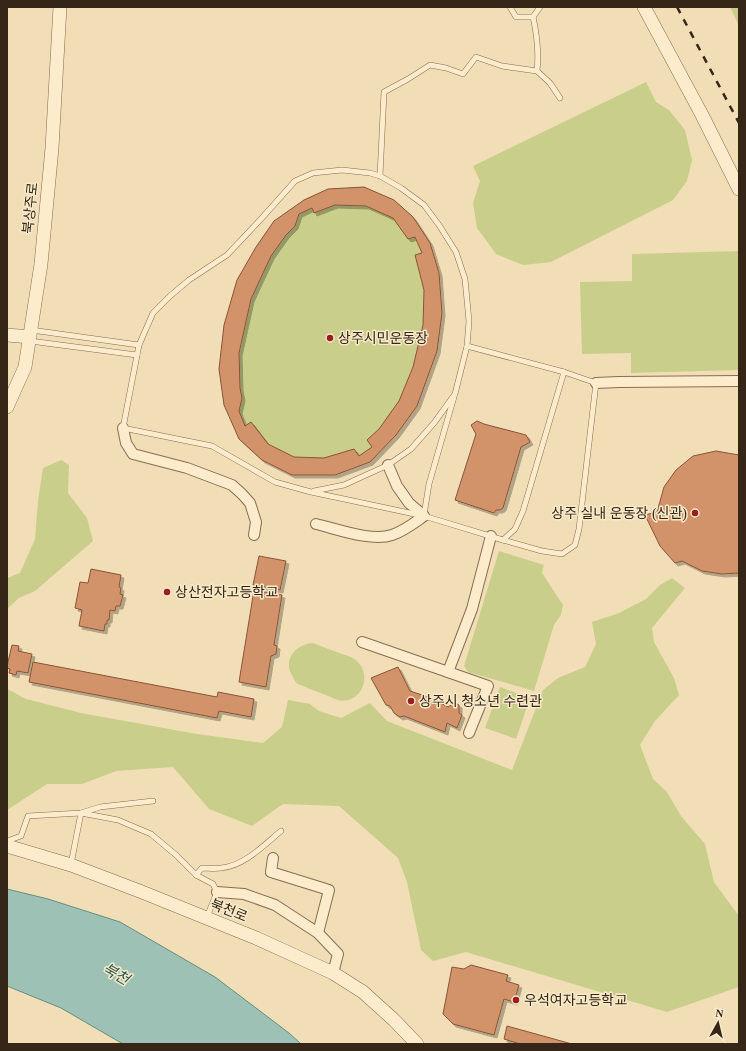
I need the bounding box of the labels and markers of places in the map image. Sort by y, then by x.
place label: 상주시민운동장 [338,331,428,346]
marker: 상주시민운동장 [325,333,335,343]
place label: 상주 실내 운동장 (신관) [551,506,687,522]
marker: 상주 실내 운동장 (신관) [690,508,700,518]
place label: 상산전자고등학교 [175,584,278,600]
marker: 상산전자고등학교 [162,587,172,597]
place label: 상주시 청소년 수련관 [419,694,542,709]
marker: 상주시 청소년 수련관 [406,696,416,706]
place label: 우석여자고등학교 [524,992,627,1008]
marker: 우석여자고등학교 [511,995,521,1005]

